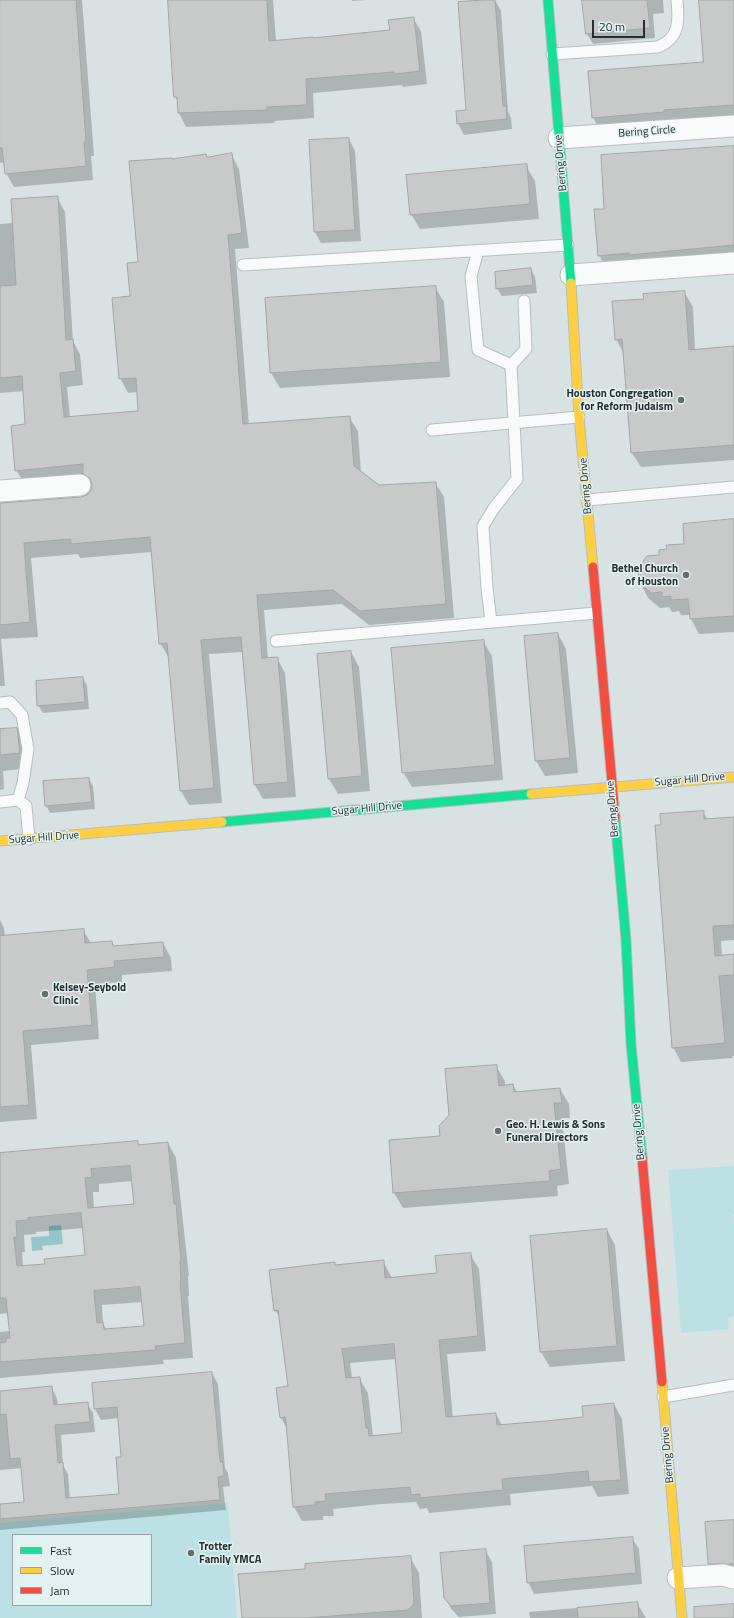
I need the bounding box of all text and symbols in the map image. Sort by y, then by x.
scale bar [594,12,647,38]
text: 20 m [599,17,625,36]
street label: Bering Circle [618,123,676,141]
street label: Bering Drive [552,134,570,192]
place label: Houston Congregation for Reform Judaism [566,387,673,413]
marker: Houston Congregation for Reform Judaism [676,395,686,405]
street label: Bering Drive [577,457,595,515]
place label: Bethel Church of Houston [611,562,678,588]
marker: Bethel Church of Houston [681,570,691,580]
street label: Sugar Hill Drive [654,770,726,790]
street label: Bering Drive [604,780,622,838]
street label: Sugar Hill Drive [331,799,403,819]
street label: Sugar Hill Drive [8,829,80,847]
place label: Kelsey-Seybold Clinic [53,981,126,1007]
marker: Kelsey-Seybold Clinic [40,989,50,999]
street label: Bering Drive [630,1103,648,1161]
place label: Geo. H. Lewis & Sons Funeral Directors [506,1118,605,1144]
marker: Geo. H. Lewis & Sons Funeral Directors [493,1126,503,1136]
street label: Bering Drive [659,1426,677,1484]
legend [12,1534,152,1606]
place label: Trotter Family YMCA [199,1540,261,1566]
text: Fast [50,1541,72,1560]
marker: Trotter Family YMCA [186,1548,196,1558]
text: Slow [50,1561,75,1580]
text: Jam [50,1581,70,1600]

